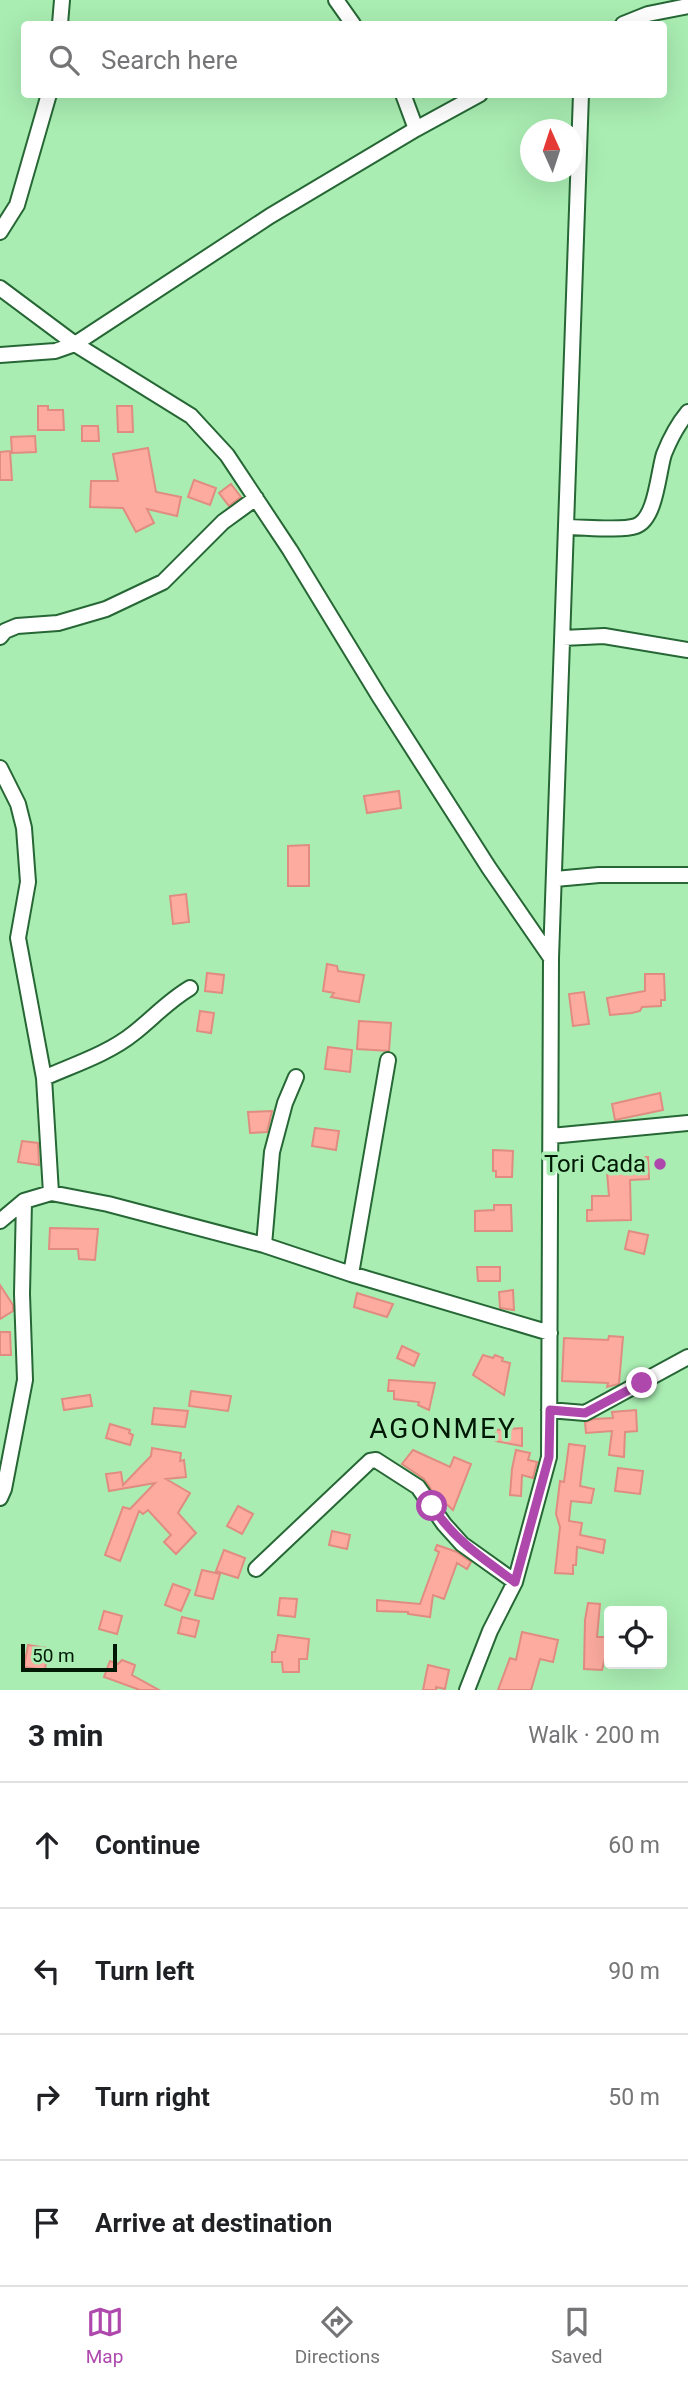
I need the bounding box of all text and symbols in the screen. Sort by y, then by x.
search box [21,21,667,98]
icon: search [45,41,83,79]
text: Search here [101,45,238,75]
north arrow [520,119,583,182]
place label: Tori Cada [544,1150,646,1178]
marker: Tori Cada [652,1156,668,1172]
route end [626,1367,657,1398]
district label: AGONMEY [369,1412,517,1445]
route start [416,1490,447,1521]
map controls [604,1606,667,1669]
button: locate [604,1606,667,1669]
scale bar [21,1641,117,1673]
text: 50 m [32,1644,75,1667]
text: 3 min [28,1718,103,1753]
text: Walk · 200 m [528,1722,660,1749]
icon: ahead [28,1826,66,1864]
text: Continue [95,1830,200,1860]
text: 60 m [608,1832,660,1859]
icon: left [28,1952,66,1990]
text: Turn left [95,1956,194,1986]
text: 90 m [608,1958,660,1985]
icon: right [28,2078,66,2116]
text: Turn right [95,2082,210,2112]
text: 50 m [608,2084,660,2111]
icon: arrive [28,2204,66,2242]
text: Arrive at destination [95,2208,332,2238]
tab: Map [86,2303,124,2368]
tab: Directions [295,2303,380,2368]
tab: Saved [551,2303,602,2368]

